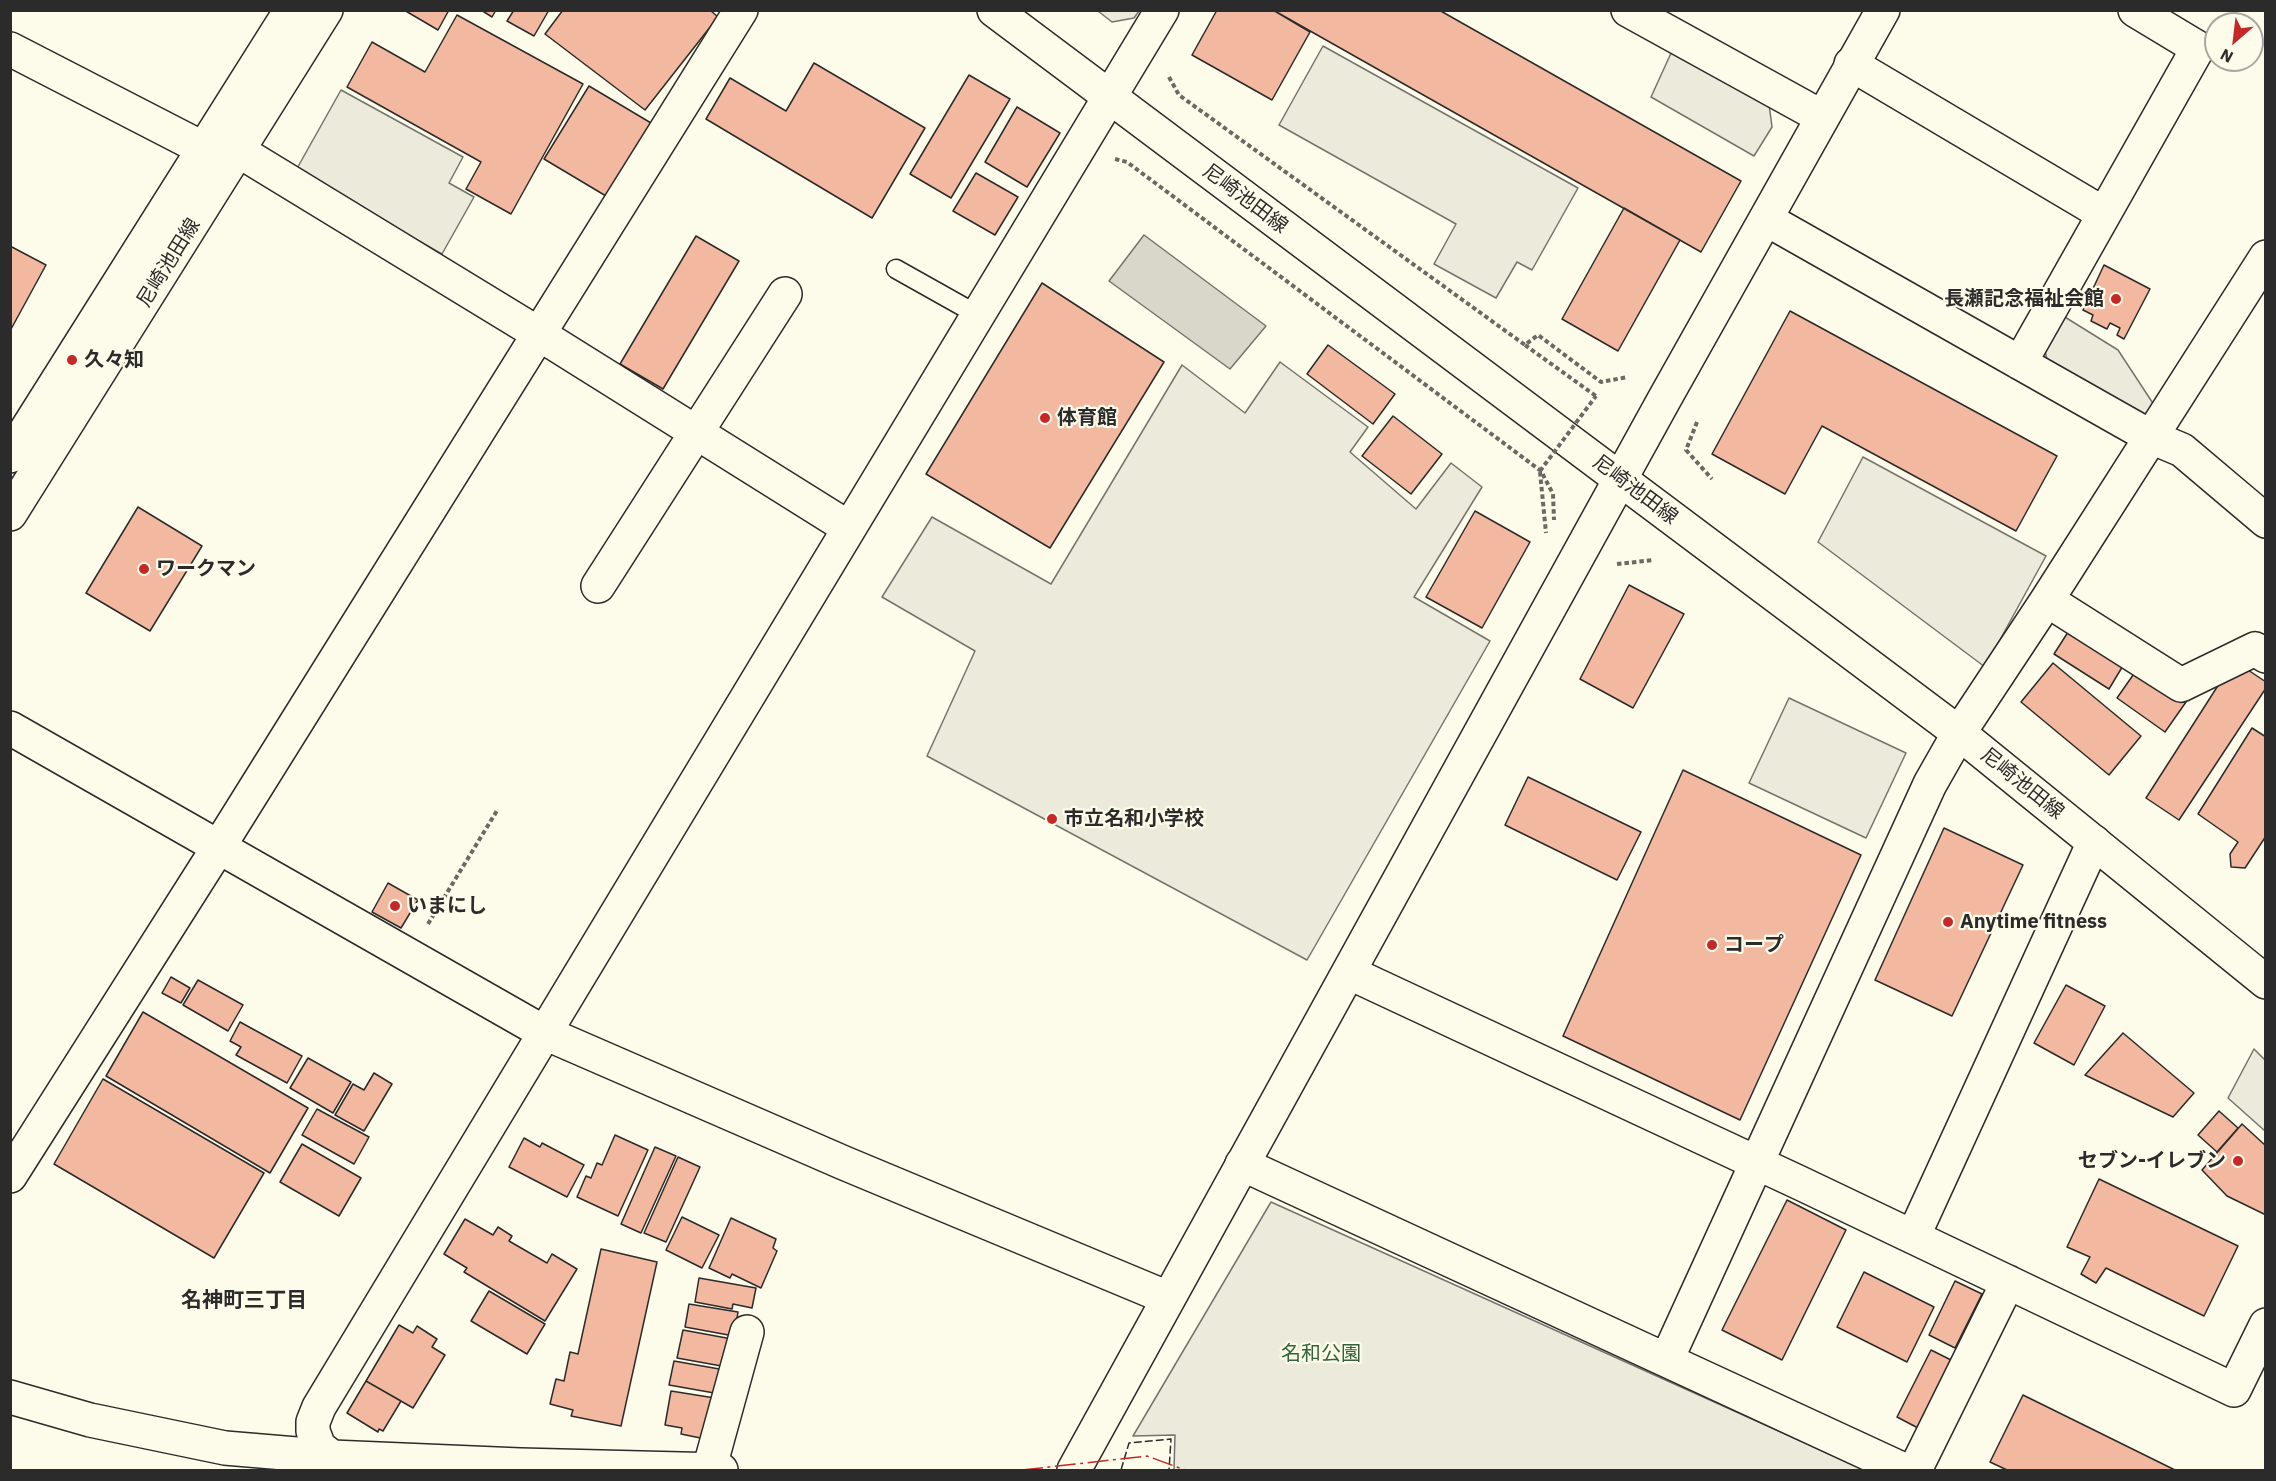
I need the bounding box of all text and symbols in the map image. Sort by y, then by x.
north arrow [2204,12,2264,72]
text: N [2217,45,2236,68]
street label: 尼崎池田線 [1198,159,1292,239]
street label: 尼崎池田線 [132,214,206,312]
place label: 長瀬記念福祉会館 [1944,287,2104,311]
marker: 長瀬記念福祉会館 [2109,292,2123,306]
place label: 久々知 [84,348,144,372]
marker: 久々知 [65,353,79,367]
place label: 体育館 [1057,406,1117,430]
marker: 体育館 [1038,411,1052,425]
street label: 尼崎池田線 [1588,450,1682,530]
place label: ワークマン [156,557,256,581]
marker: ワークマン [137,562,151,576]
street label: 尼崎池田線 [1976,743,2068,825]
place label: 市立名和小学校 [1064,807,1204,831]
marker: 市立名和小学校 [1045,812,1059,826]
place label: いまにし [407,894,487,918]
marker: いまにし [388,899,402,913]
place label: Anytime fitness [1960,910,2107,934]
marker: Anytime fitness [1941,915,1955,929]
place label: コープ [1724,933,1784,957]
marker: コープ [1705,938,1719,952]
place label: セブン-イレブン [2078,1149,2226,1173]
marker: セブン-イレブン [2231,1154,2245,1168]
district label: 名神町三丁目 [181,1288,307,1314]
park label: 名和公園 [1281,1342,1361,1366]

